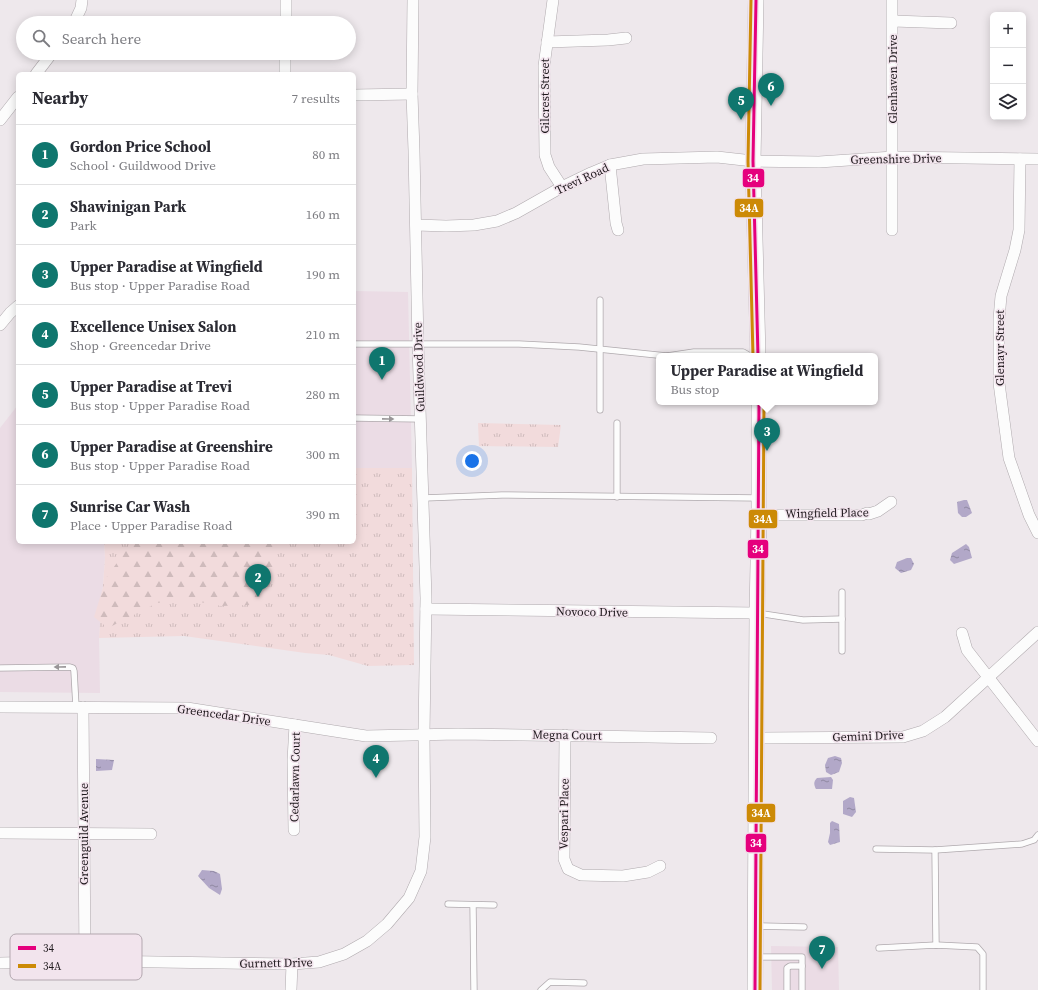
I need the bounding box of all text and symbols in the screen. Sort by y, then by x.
map controls [990,12,1026,120]
button: + [990,12,1026,48]
search box [16,16,356,60]
icon: search [30,27,52,49]
text: Search here [62,28,141,49]
street label: Glenhaven Drive [885,34,901,124]
button: − [990,48,1026,84]
street label: Gilcrest Street [537,58,553,134]
pin: 6 [758,73,784,106]
button: layers [990,84,1026,120]
text: Nearby [32,86,88,110]
pin: 5 [728,87,754,120]
text: 7 results [292,90,340,107]
text: Gordon Price School [70,136,211,157]
text: 1 [41,146,49,163]
text: 80 m [312,146,340,163]
street label: Greenshire Drive [850,150,942,168]
text: School · Guildwood Drive [70,157,216,174]
street label: Trevi Road [553,160,612,198]
line badge: 34 [742,168,765,188]
text: 34 [747,171,759,186]
text: Shawinigan Park [70,196,186,217]
line badge: 34A [734,198,764,218]
text: 34A [739,201,759,216]
text: 2 [41,206,49,223]
text: 160 m [306,206,340,223]
text: Park [70,217,97,234]
text: Upper Paradise at Wingfield [70,256,263,277]
text: 3 [41,266,49,283]
text: 190 m [306,266,340,283]
text: Bus stop · Upper Paradise Road [70,277,250,294]
street label: Glenayr Street [992,310,1008,386]
text: Excellence Unisex Salon [70,316,237,337]
street label: Guildwood Drive [409,322,429,412]
text: 4 [41,326,49,343]
text: 210 m [306,326,340,343]
text: Shop · Greencedar Drive [70,337,211,354]
pin: 1 [369,347,395,380]
popup [656,353,878,405]
text: Upper Paradise at Wingfield [671,360,863,381]
text: Upper Paradise at Trevi [70,376,232,397]
text: Bus stop [671,381,719,398]
text: 5 [41,386,49,403]
text: 280 m [306,386,340,403]
text: Bus stop · Upper Paradise Road [70,397,250,414]
one-way arrow [381,416,394,422]
pin: 3 [754,418,780,451]
text: Upper Paradise at Greenshire [70,436,273,457]
text: 6 [41,446,49,463]
text: 300 m [306,446,340,463]
your location [462,451,482,471]
text: Bus stop · Upper Paradise Road [70,457,250,474]
text: Sunrise Car Wash [70,496,190,517]
street label: Wingfield Place [785,504,869,522]
text: 7 [41,506,49,523]
text: 390 m [306,506,340,523]
line badge: 34A [748,509,778,529]
text: 34A [753,512,773,527]
text: Place · Upper Paradise Road [70,517,232,534]
line badge: 34 [747,539,769,559]
text: 34 [752,542,764,557]
pin: 2 [245,564,271,597]
street label: Novoco Drive [556,603,628,621]
one-way arrow [53,664,66,670]
street label: Greencedar Drive [176,701,272,729]
street label: Megna Court [532,726,602,744]
street label: Gemini Drive [832,727,904,745]
street label: Cedarlawn Court [286,732,304,822]
pin: 4 [363,745,389,778]
street label: Vespari Place [555,778,573,850]
street label: Greenguild Avenue [76,783,92,885]
line badge: 34A [746,803,776,823]
text: 34A [751,806,771,821]
line badge: 34 [745,833,767,853]
text: 34 [750,836,762,851]
legend [10,934,142,980]
pin: 7 [809,936,835,969]
text: 34 [43,941,54,956]
street label: Gurnett Drive [239,954,313,972]
text: 34A [43,959,62,974]

